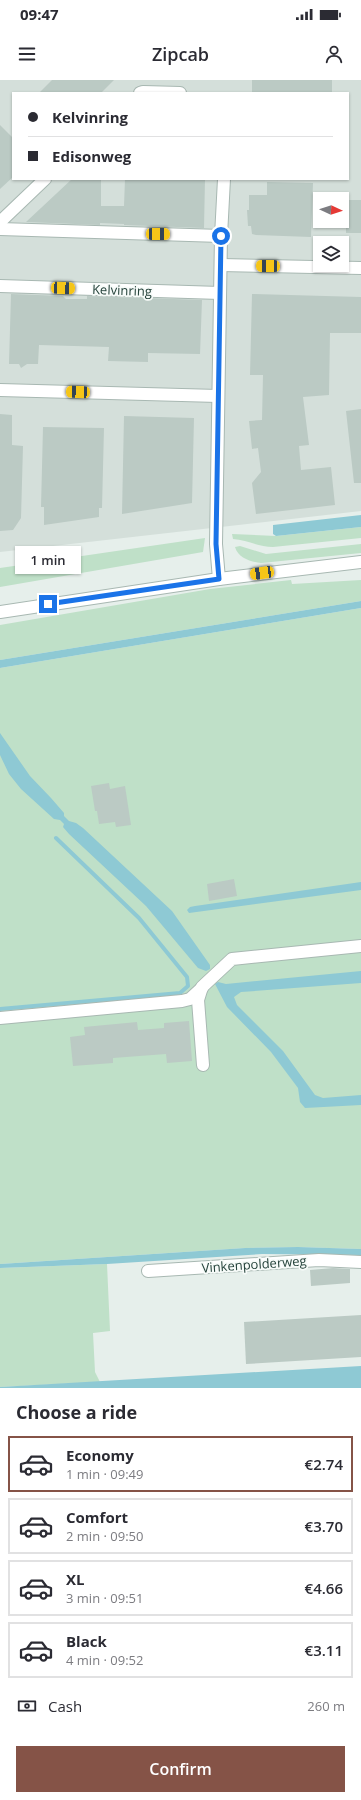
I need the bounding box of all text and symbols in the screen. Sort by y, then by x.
text: 09:47 [20,4,59,24]
text: Zipcab [152,42,209,66]
icon: menu [16,43,38,65]
icon: person [323,43,345,65]
text: Kelvinring [52,107,128,127]
text: Edisonweg [52,146,131,166]
north arrow [313,192,349,228]
map controls [313,192,349,272]
route start [212,227,230,245]
car [146,228,170,240]
button: layers [313,236,349,272]
car [256,260,280,272]
street label: Kelvinring [92,280,152,300]
car [51,282,75,294]
car [66,386,90,398]
callout: 1 min [15,546,81,574]
text: 1 min [30,551,66,569]
car [249,565,275,581]
route end [39,595,57,613]
street label: Vinkenpolderweg [201,1251,307,1277]
text: Choose a ride [16,1400,137,1424]
text: Economy [66,1445,134,1465]
icon: car [18,1446,54,1482]
text: €2.74 [305,1454,343,1474]
text: 1 min · 09:49 [66,1465,143,1483]
text: Comfort [66,1507,128,1527]
icon: car [18,1508,54,1544]
text: €3.70 [305,1516,343,1536]
text: 2 min · 09:50 [66,1527,143,1545]
text: XL [66,1569,84,1589]
icon: car [18,1570,54,1606]
text: €4.66 [305,1578,343,1598]
text: 3 min · 09:51 [66,1589,143,1607]
text: Black [66,1631,107,1651]
icon: car [18,1632,54,1668]
text: €3.11 [305,1640,343,1660]
text: 4 min · 09:52 [66,1651,143,1669]
icon: cash [16,1695,38,1717]
text: Cash [48,1696,82,1716]
text: 260 m [307,1697,345,1715]
button: Confirm [16,1746,345,1792]

